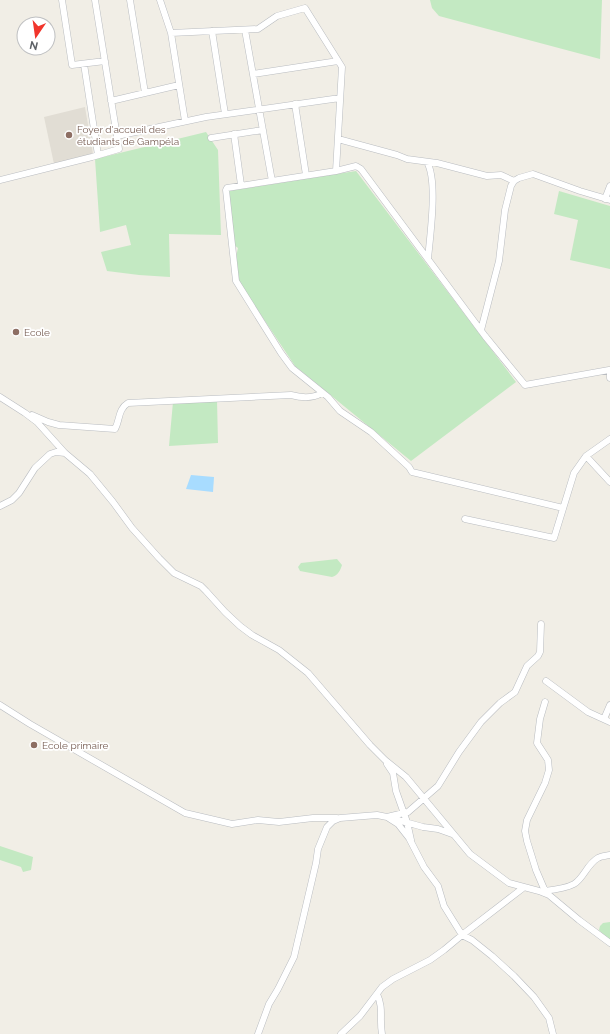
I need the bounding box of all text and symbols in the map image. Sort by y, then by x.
north arrow [16,16,56,56]
text: N [28,38,39,53]
place label: Foyer d'accueil des étudiants de Gampéla [77,124,179,147]
marker: Foyer d'accueil des étudiants de Gampéla [64,130,74,140]
marker: Ecole [11,327,21,337]
place label: Ecole [24,327,50,338]
marker: Ecole primaire [29,740,39,750]
place label: Ecole primaire [42,740,108,751]

